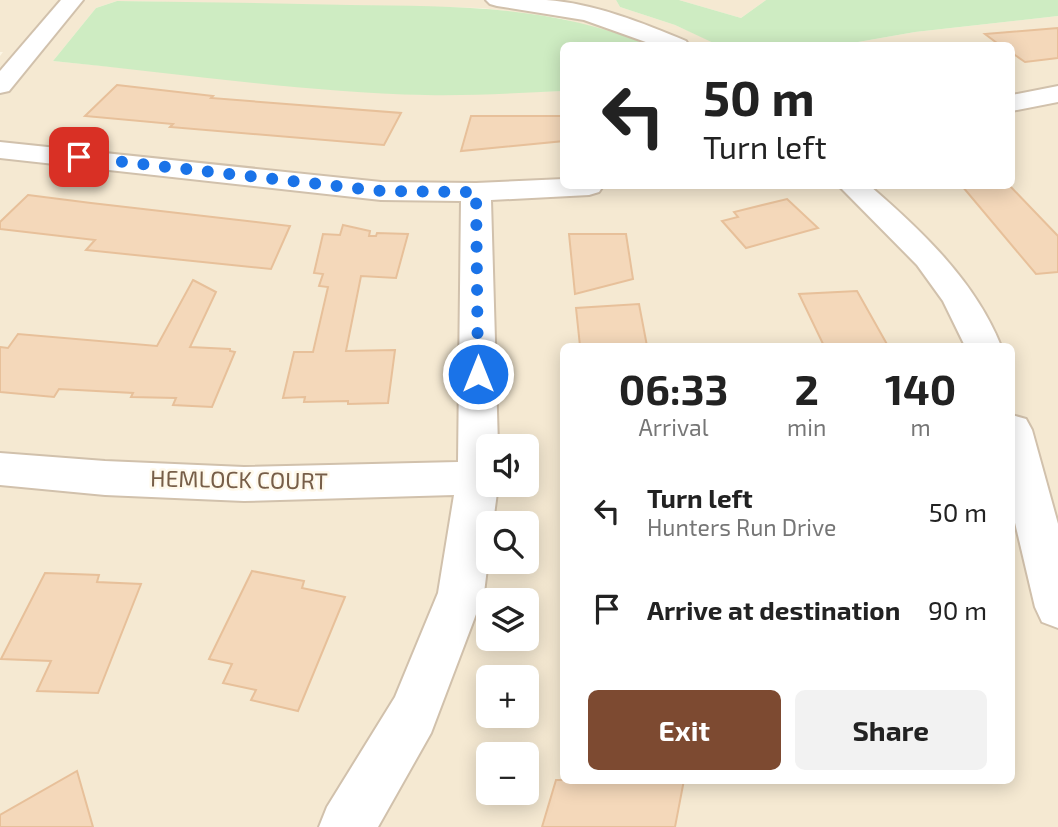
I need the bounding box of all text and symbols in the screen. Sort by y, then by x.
text: 50 m [703,67,815,126]
icon: left [588,70,679,161]
pin [49,127,109,187]
text: Turn left [703,127,827,165]
icon: arrive [60,138,98,176]
position arrow [441,337,515,411]
text: 06:33 [619,363,728,413]
text: 2 [794,363,819,413]
text: 140 [885,363,956,413]
text: Arrival [639,413,709,441]
text: min [787,413,826,441]
text: m [911,413,931,441]
map controls [476,434,539,805]
button: sound [476,434,539,497]
street label: HEMLOCK COURT [150,463,328,495]
text: Turn left [647,482,753,513]
icon: left [588,492,626,530]
text: 50 m [929,496,987,527]
button: search [476,511,539,574]
text: Hunters Run Drive [647,513,836,541]
button: layers [476,588,539,651]
icon: arrive [588,590,626,628]
text: Arrive at destination [647,594,900,625]
text: 90 m [928,594,987,625]
button: + [476,665,539,728]
button: Exit [588,690,781,770]
button: Share [795,690,987,770]
button: − [476,742,539,805]

